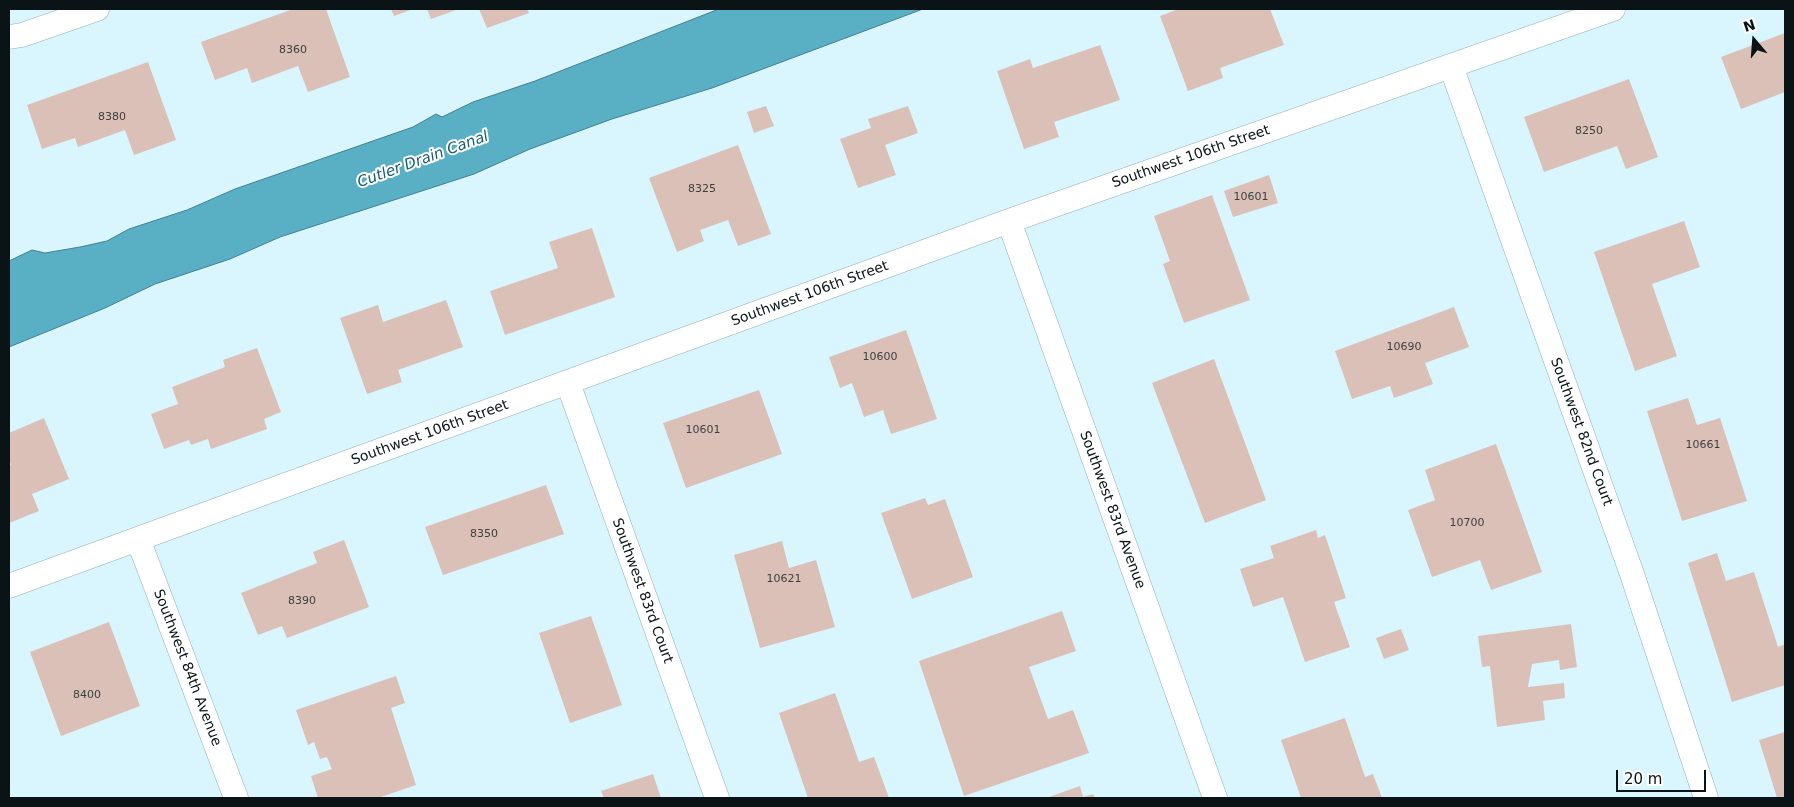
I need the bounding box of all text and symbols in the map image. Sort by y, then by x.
north arrow [1729,15,1779,65]
text: N [1741,16,1757,35]
house number: 8360 [279,43,307,57]
house number: 8380 [98,110,126,124]
street label: Southwest 106th Street [1110,122,1272,192]
house number: 8250 [1575,124,1603,138]
water label: Cutler Drain Canal [355,128,491,192]
house number: 8325 [688,182,716,196]
house number: 10601 [1234,190,1268,204]
street label: Southwest 106th Street [729,258,891,330]
house number: 10690 [1387,340,1421,354]
house number: 10600 [863,350,897,364]
street label: Southwest 82nd Court [1546,356,1616,508]
street label: Southwest 106th Street [349,397,511,469]
house number: 10601 [686,423,720,437]
street label: Southwest 83rd Avenue [1076,429,1148,591]
house number: 10661 [1686,438,1720,452]
street label: Southwest 83rd Court [608,516,676,666]
house number: 10700 [1450,516,1484,530]
house number: 8350 [470,527,498,541]
house number: 10621 [767,572,801,586]
street label: Southwest 84th Avenue [149,587,225,749]
house number: 8390 [288,594,316,608]
house number: 8400 [73,688,101,702]
scale bar [1619,760,1709,792]
text: 20 m [1624,770,1662,788]

